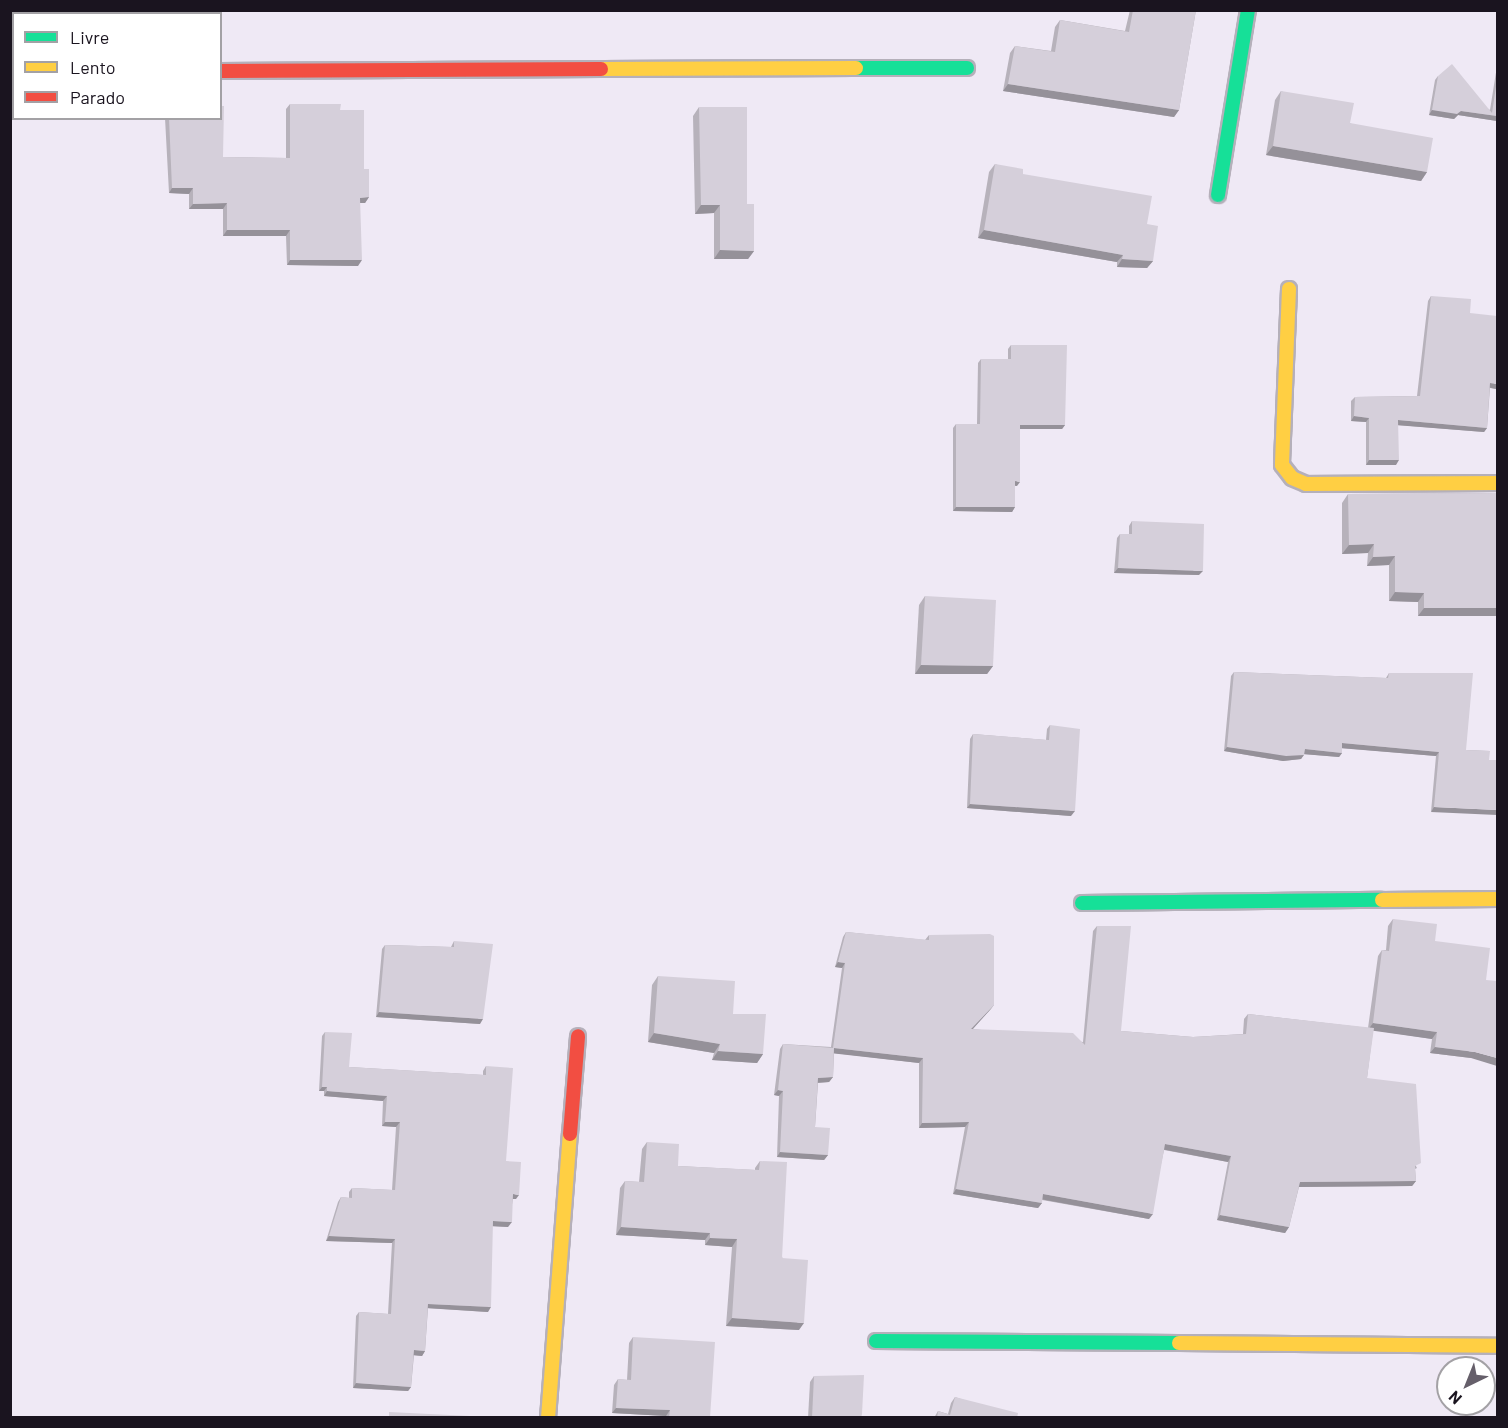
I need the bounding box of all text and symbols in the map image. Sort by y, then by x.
legend [12,12,222,120]
text: Livre [70,26,109,48]
text: Lento [70,56,116,78]
text: Parado [70,86,125,108]
north arrow [1436,1356,1496,1416]
text: N [1444,1387,1465,1409]

